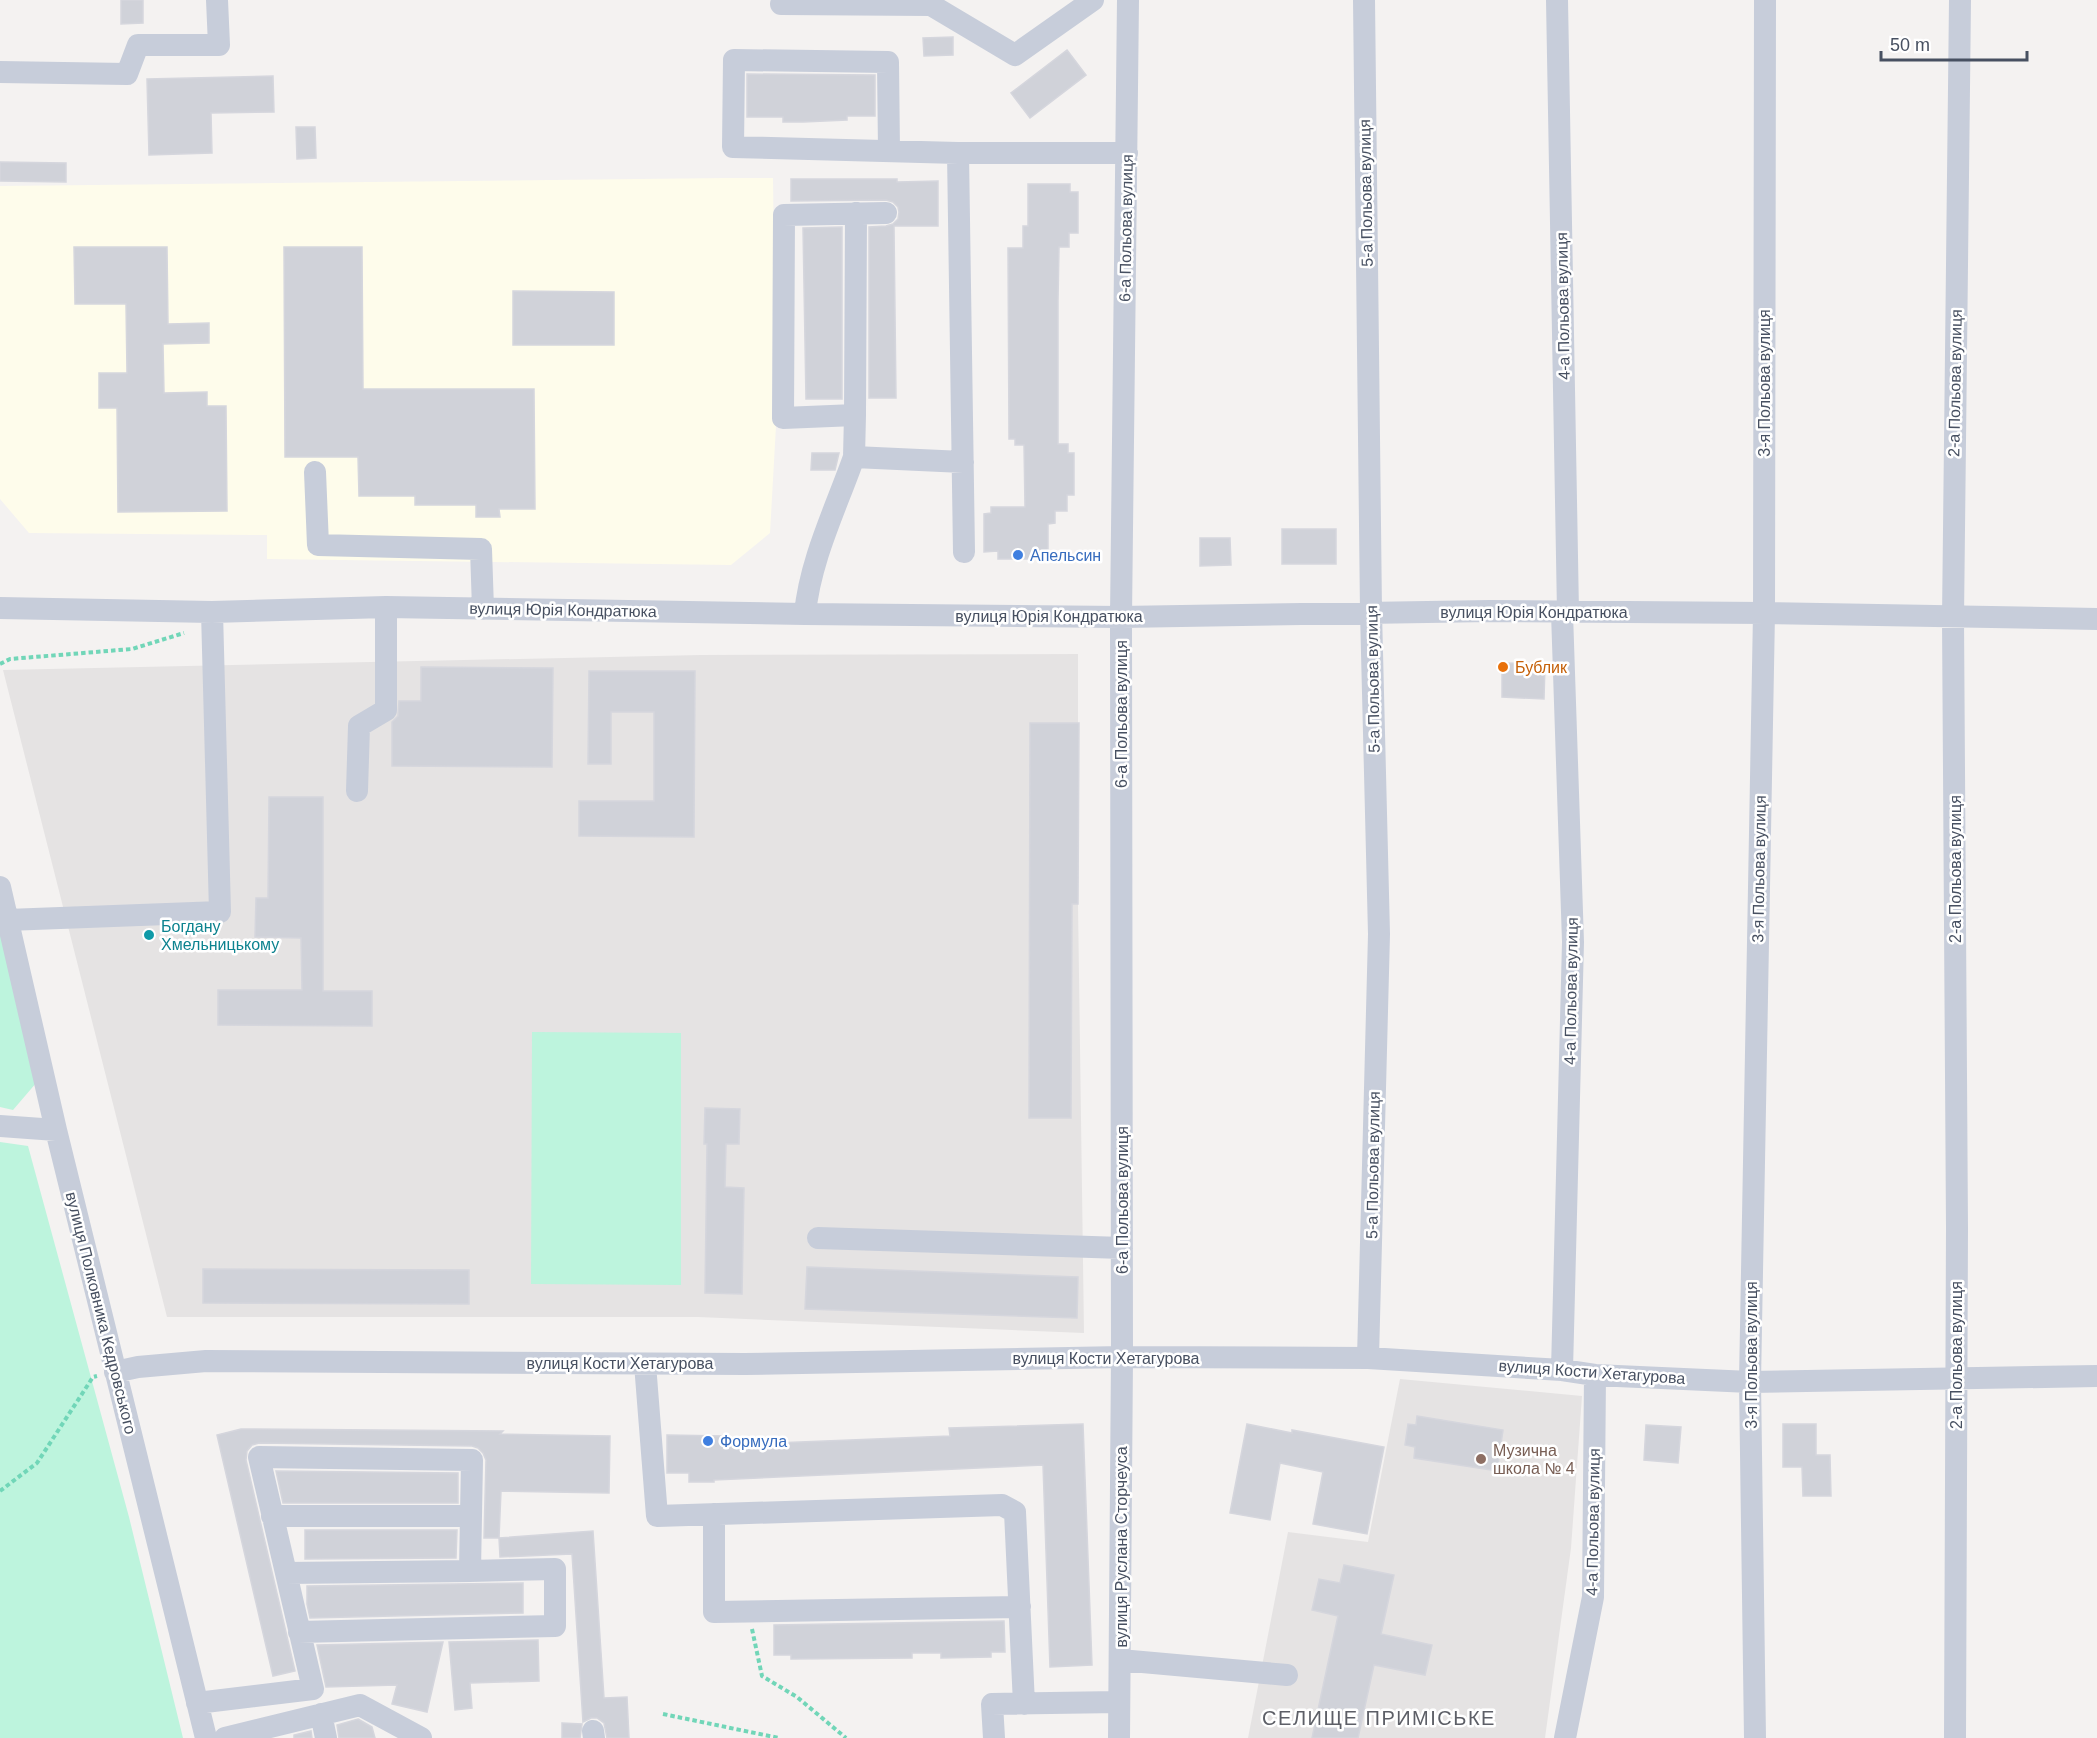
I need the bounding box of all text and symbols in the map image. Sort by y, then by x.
scale bar [1881,24,2026,62]
text: 50 m [1890,35,1930,55]
street label: 5-а Польова вулиця [1356,119,1376,267]
street label: 6-а Польова вулиця [1116,154,1136,302]
street label: 4-а Польова вулиця [1553,232,1573,380]
street label: 3-я Польова вулиця [1756,309,1773,457]
street label: 2-а Польова вулиця [1945,309,1965,457]
place label: Апельсин [1030,547,1101,564]
marker: Апельсин [1011,548,1025,562]
street label: вулиця Юрія Кондратюка [469,600,657,620]
street label: вулиця Юрія Кондратюка [1440,604,1628,621]
street label: 5-а Польова вулиця [1363,605,1383,753]
street label: вулиця Юрія Кондратюка [955,608,1143,625]
street label: 6-а Польова вулиця [1113,640,1130,788]
place label: Бублик [1515,659,1568,676]
marker: Бублик [1496,660,1510,674]
street label: 3-я Польова вулиця [1749,795,1769,943]
street label: 2-а Польова вулиця [1947,795,1964,943]
street label: 4-а Польова вулиця [1561,917,1581,1065]
place label: Богдану Хмельницькому [161,918,279,953]
marker: Богдану Хмельницькому [142,928,156,942]
street label: 5-а Польова вулиця [1363,1091,1383,1239]
street label: 6-а Польова вулиця [1114,1126,1131,1274]
street label: вулиця Полковника Кедровського [63,1190,139,1436]
street label: 3-я Польова вулиця [1743,1281,1760,1429]
street label: 2-а Польова вулиця [1948,1281,1965,1429]
street label: вулиця Кости Хетагурова [1012,1350,1200,1367]
street label: вулиця Кости Хетагурова [526,1355,714,1372]
street label: вулиця Кости Хетагурова [1498,1357,1686,1387]
place label: Формула [720,1433,787,1450]
marker: Формула [701,1434,715,1448]
place label: Музична школа № 4 [1493,1442,1575,1477]
street label: вулиця Руслана Сторчеуса [1113,1446,1130,1648]
street label: 4-а Польова вулиця [1583,1448,1603,1596]
marker: Музична школа № 4 [1474,1452,1488,1466]
district label: СЕЛИЩЕ ПРИМІСЬКЕ [1262,1707,1496,1729]

